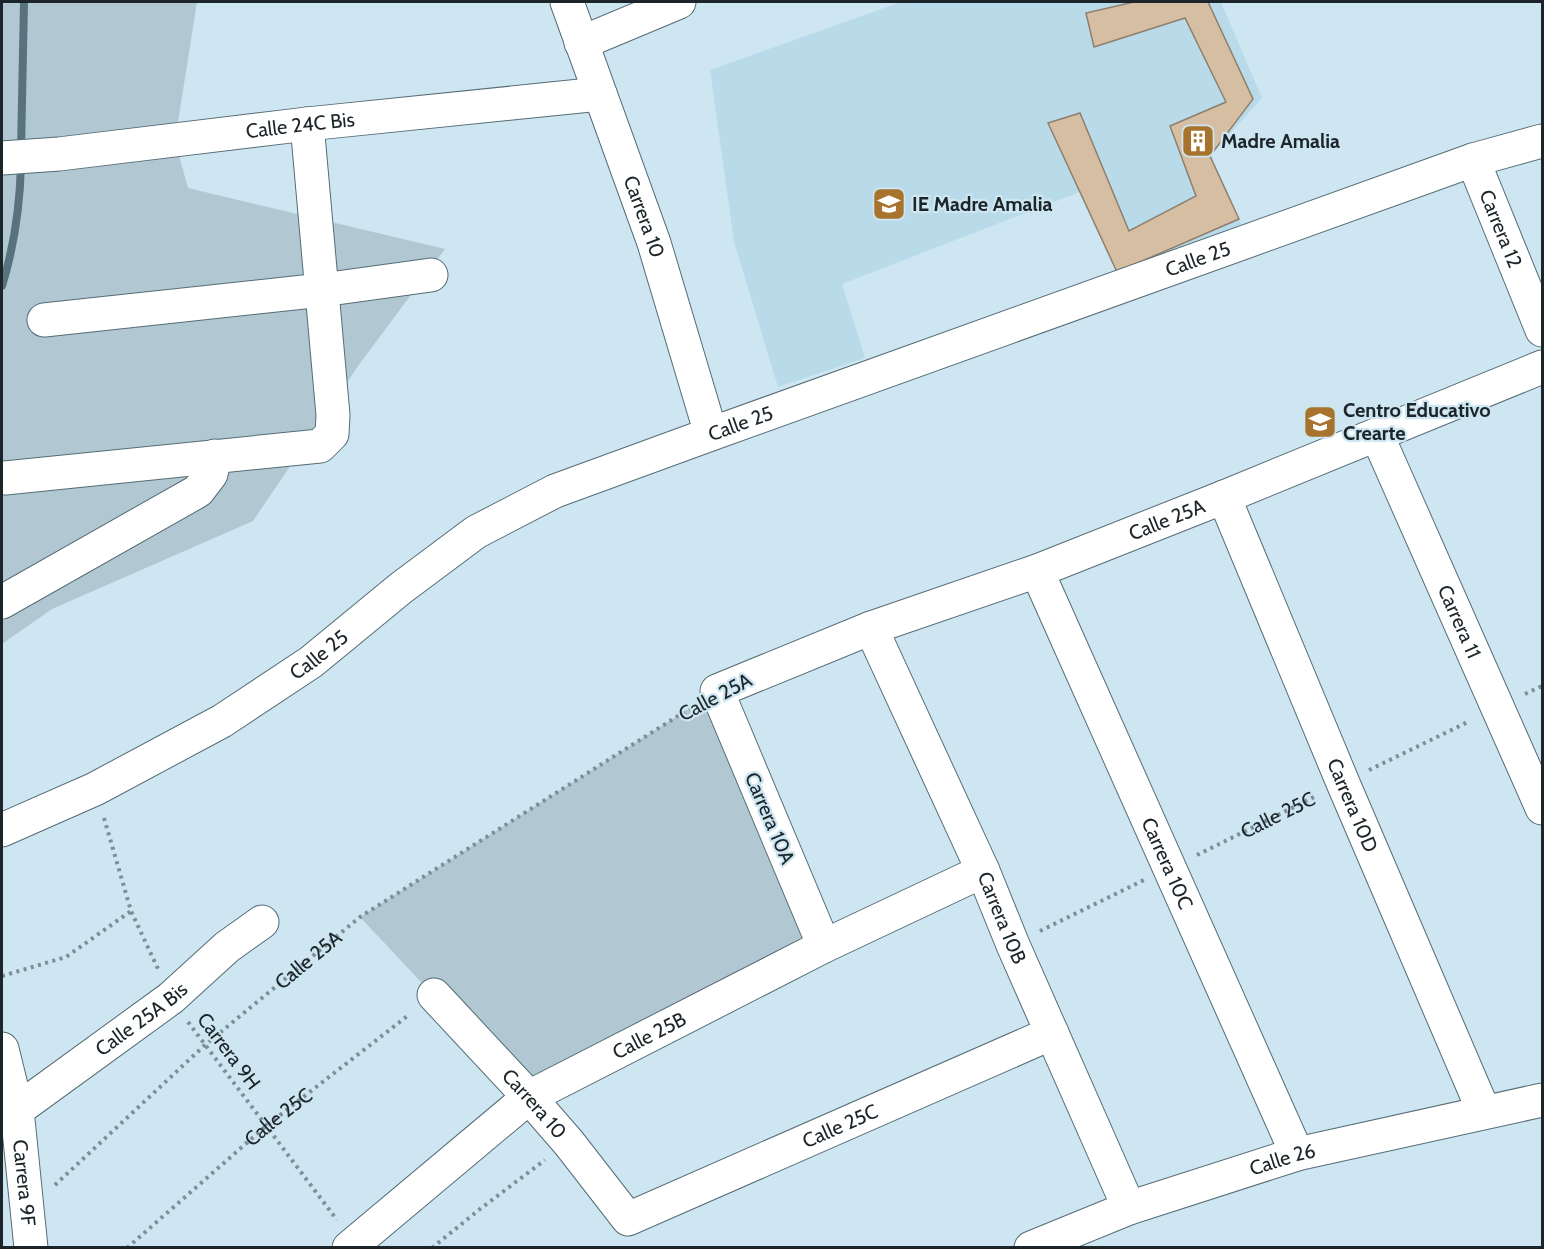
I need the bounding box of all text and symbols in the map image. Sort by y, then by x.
street label: Calle 24C Bis [244,107,356,143]
building icon: Madre Amalia [1180,123,1216,159]
place label: Madre Amalia [1221,129,1340,153]
street label: Carrera 10 [619,172,670,260]
school or university icon: IE Madre Amalia [871,186,907,222]
street label: Carrera 12 [1474,186,1527,271]
place label: IE Madre Amalia [912,192,1053,216]
street label: Calle 25 [1162,236,1234,282]
place label: Centro Educativo Crearte [1343,398,1491,445]
street label: Calle 25 [705,401,776,446]
school or university icon: Centro Educativo Crearte [1302,404,1338,440]
street label: Calle 25A [1125,494,1209,545]
street label: Carrera 11 [1433,581,1486,662]
street label: Calle 25 [285,625,353,685]
street label: Calle 25A [674,667,756,726]
street label: Carrera 10D [1322,755,1383,856]
street label: Carrera 10A [740,768,800,868]
street label: Calle 25C [1237,787,1319,843]
street label: Carrera 10C [1136,814,1198,913]
street label: Carrera 10B [973,868,1032,967]
street label: Calle 25A [270,925,347,994]
street label: Calle 25A Bis [91,977,192,1061]
street label: Calle 25B [608,1007,690,1064]
street label: Carrera 9H [192,1008,266,1094]
street label: Carrera 10 [497,1064,572,1144]
street label: Calle 25C [239,1083,317,1151]
street label: Calle 25C [799,1099,881,1153]
street label: Carrera 9F [8,1138,41,1228]
street label: Calle 26 [1246,1138,1318,1181]

